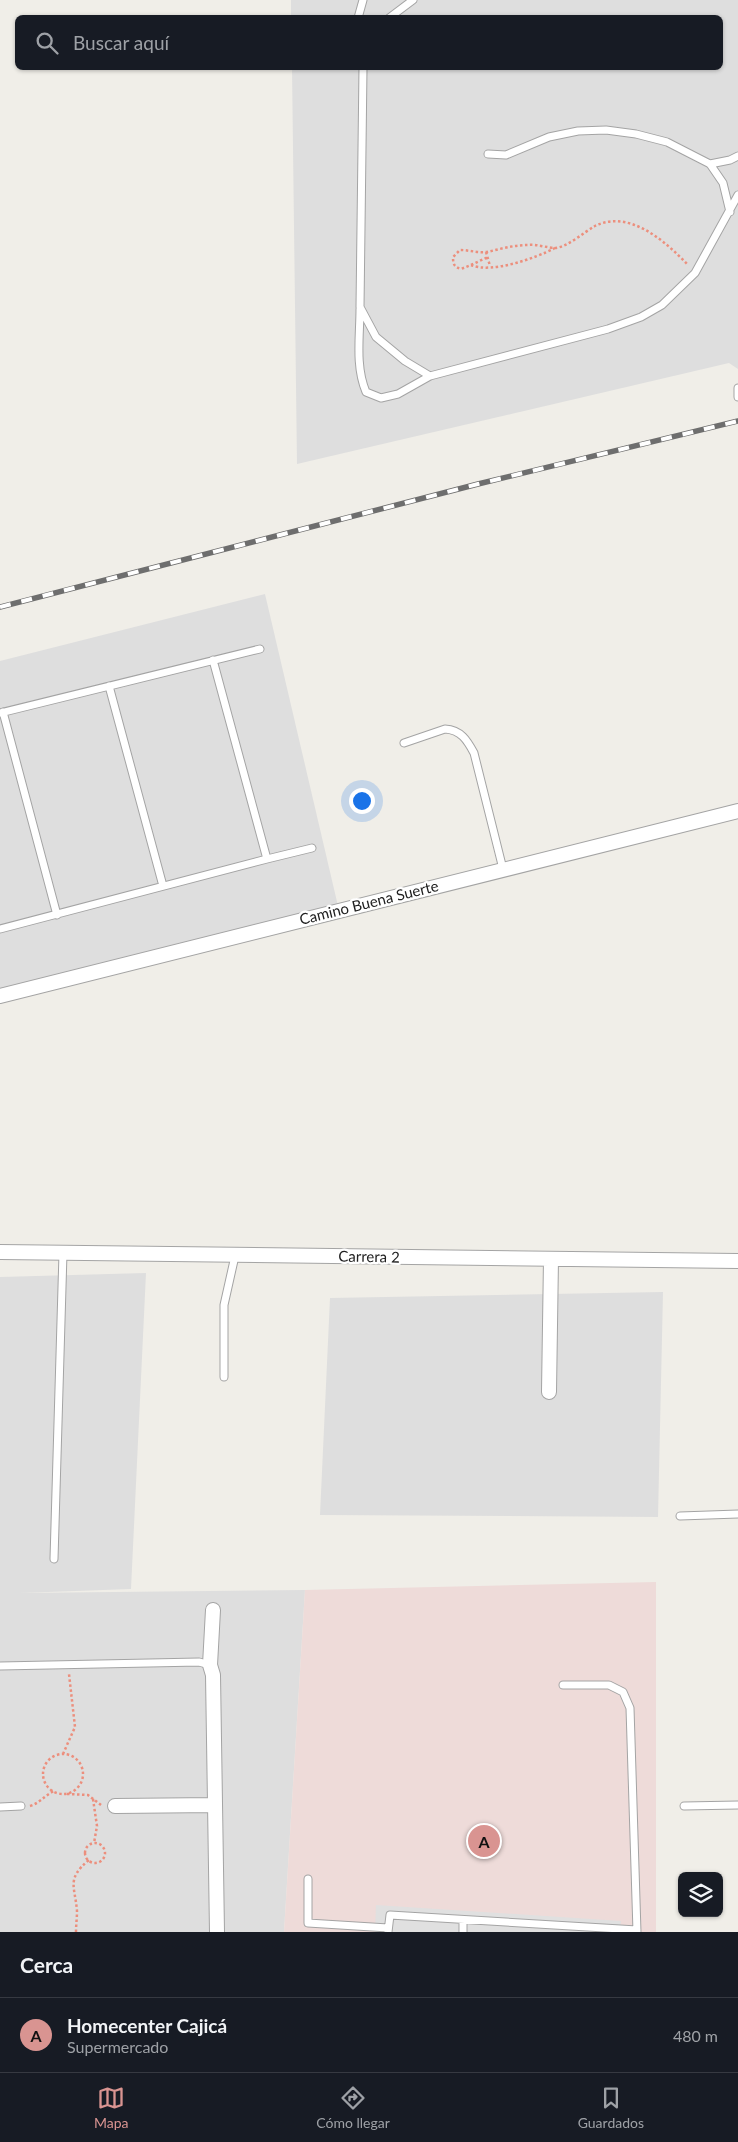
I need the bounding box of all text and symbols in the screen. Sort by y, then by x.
search box [15,15,723,70]
icon: search [33,29,61,57]
text: Buscar aquí [73,31,169,54]
your location [349,788,375,814]
street label: Camino Buena Suerte [297,876,440,928]
street label: Carrera 2 [338,1246,400,1266]
pin: A [468,1822,500,1860]
map controls [678,1872,723,1917]
button: layers [678,1872,723,1917]
text: Cerca [20,1952,73,1977]
text: Homecenter Cajicá [67,2014,227,2037]
text: A [30,2026,42,2045]
text: 480 m [673,2026,718,2045]
text: Supermercado [67,2037,168,2056]
tab: Mapa [94,2084,128,2131]
tab: Cómo llegar [316,2084,390,2131]
tab: Guardados [578,2084,644,2131]

